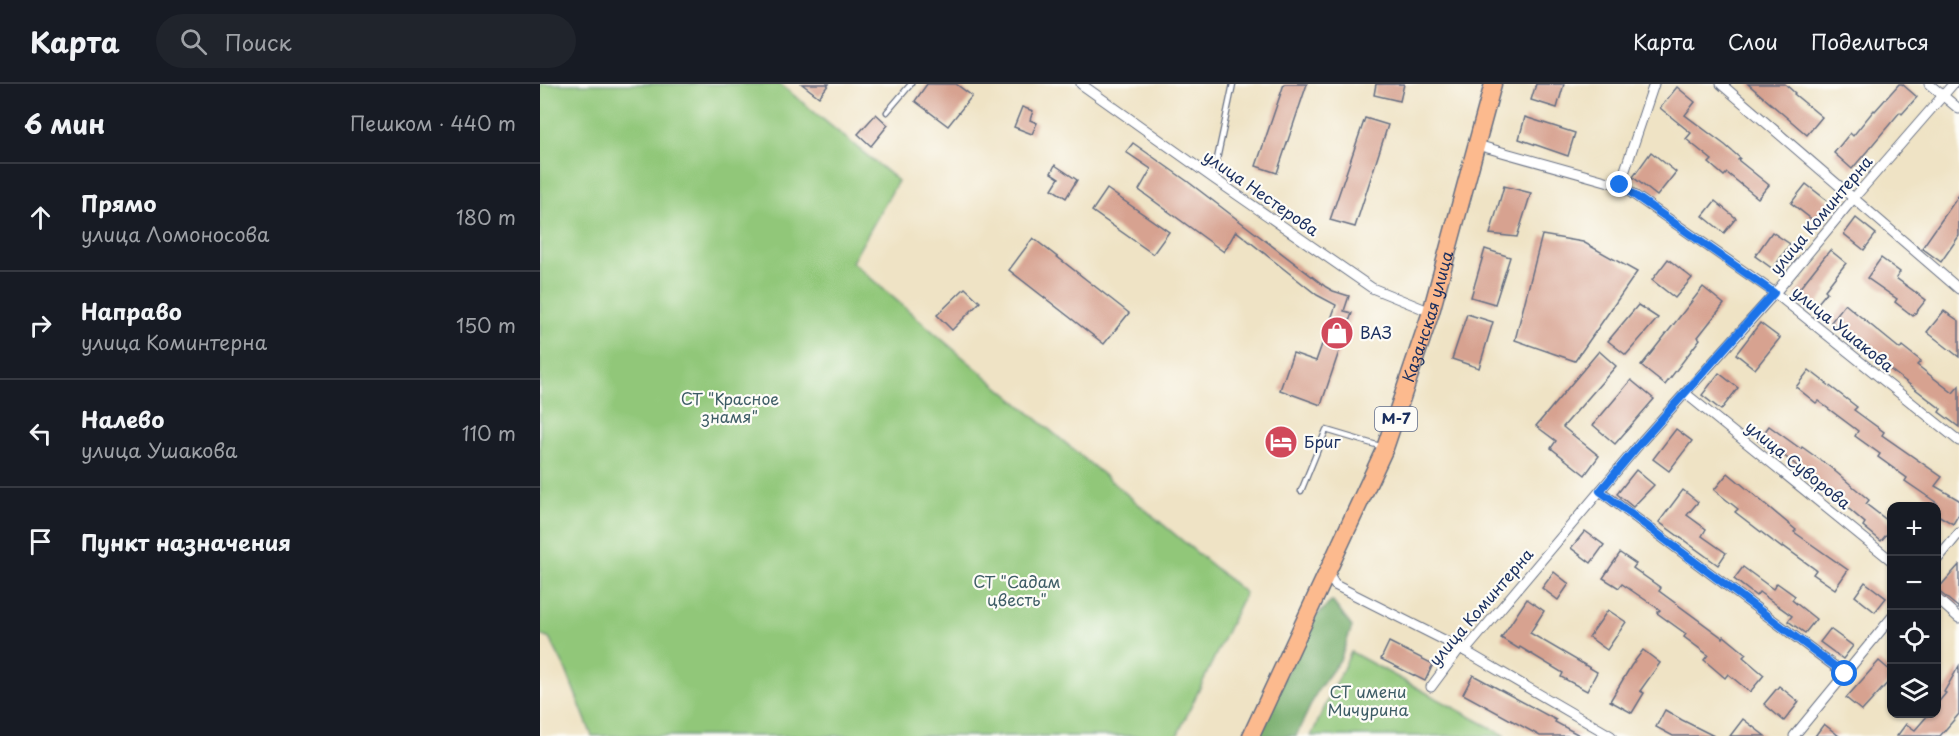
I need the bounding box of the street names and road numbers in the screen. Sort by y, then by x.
street label: улица Нестерова [1199,143,1324,241]
street label: улица Коминтерна [1763,150,1877,279]
street label: Казанская улица [1395,248,1458,385]
street label: улица Ушакова [1787,280,1900,377]
road number: М-7 [1375,407,1417,431]
street label: улица Суворова [1741,414,1856,514]
street label: улица Коминтерна [1422,542,1538,670]

